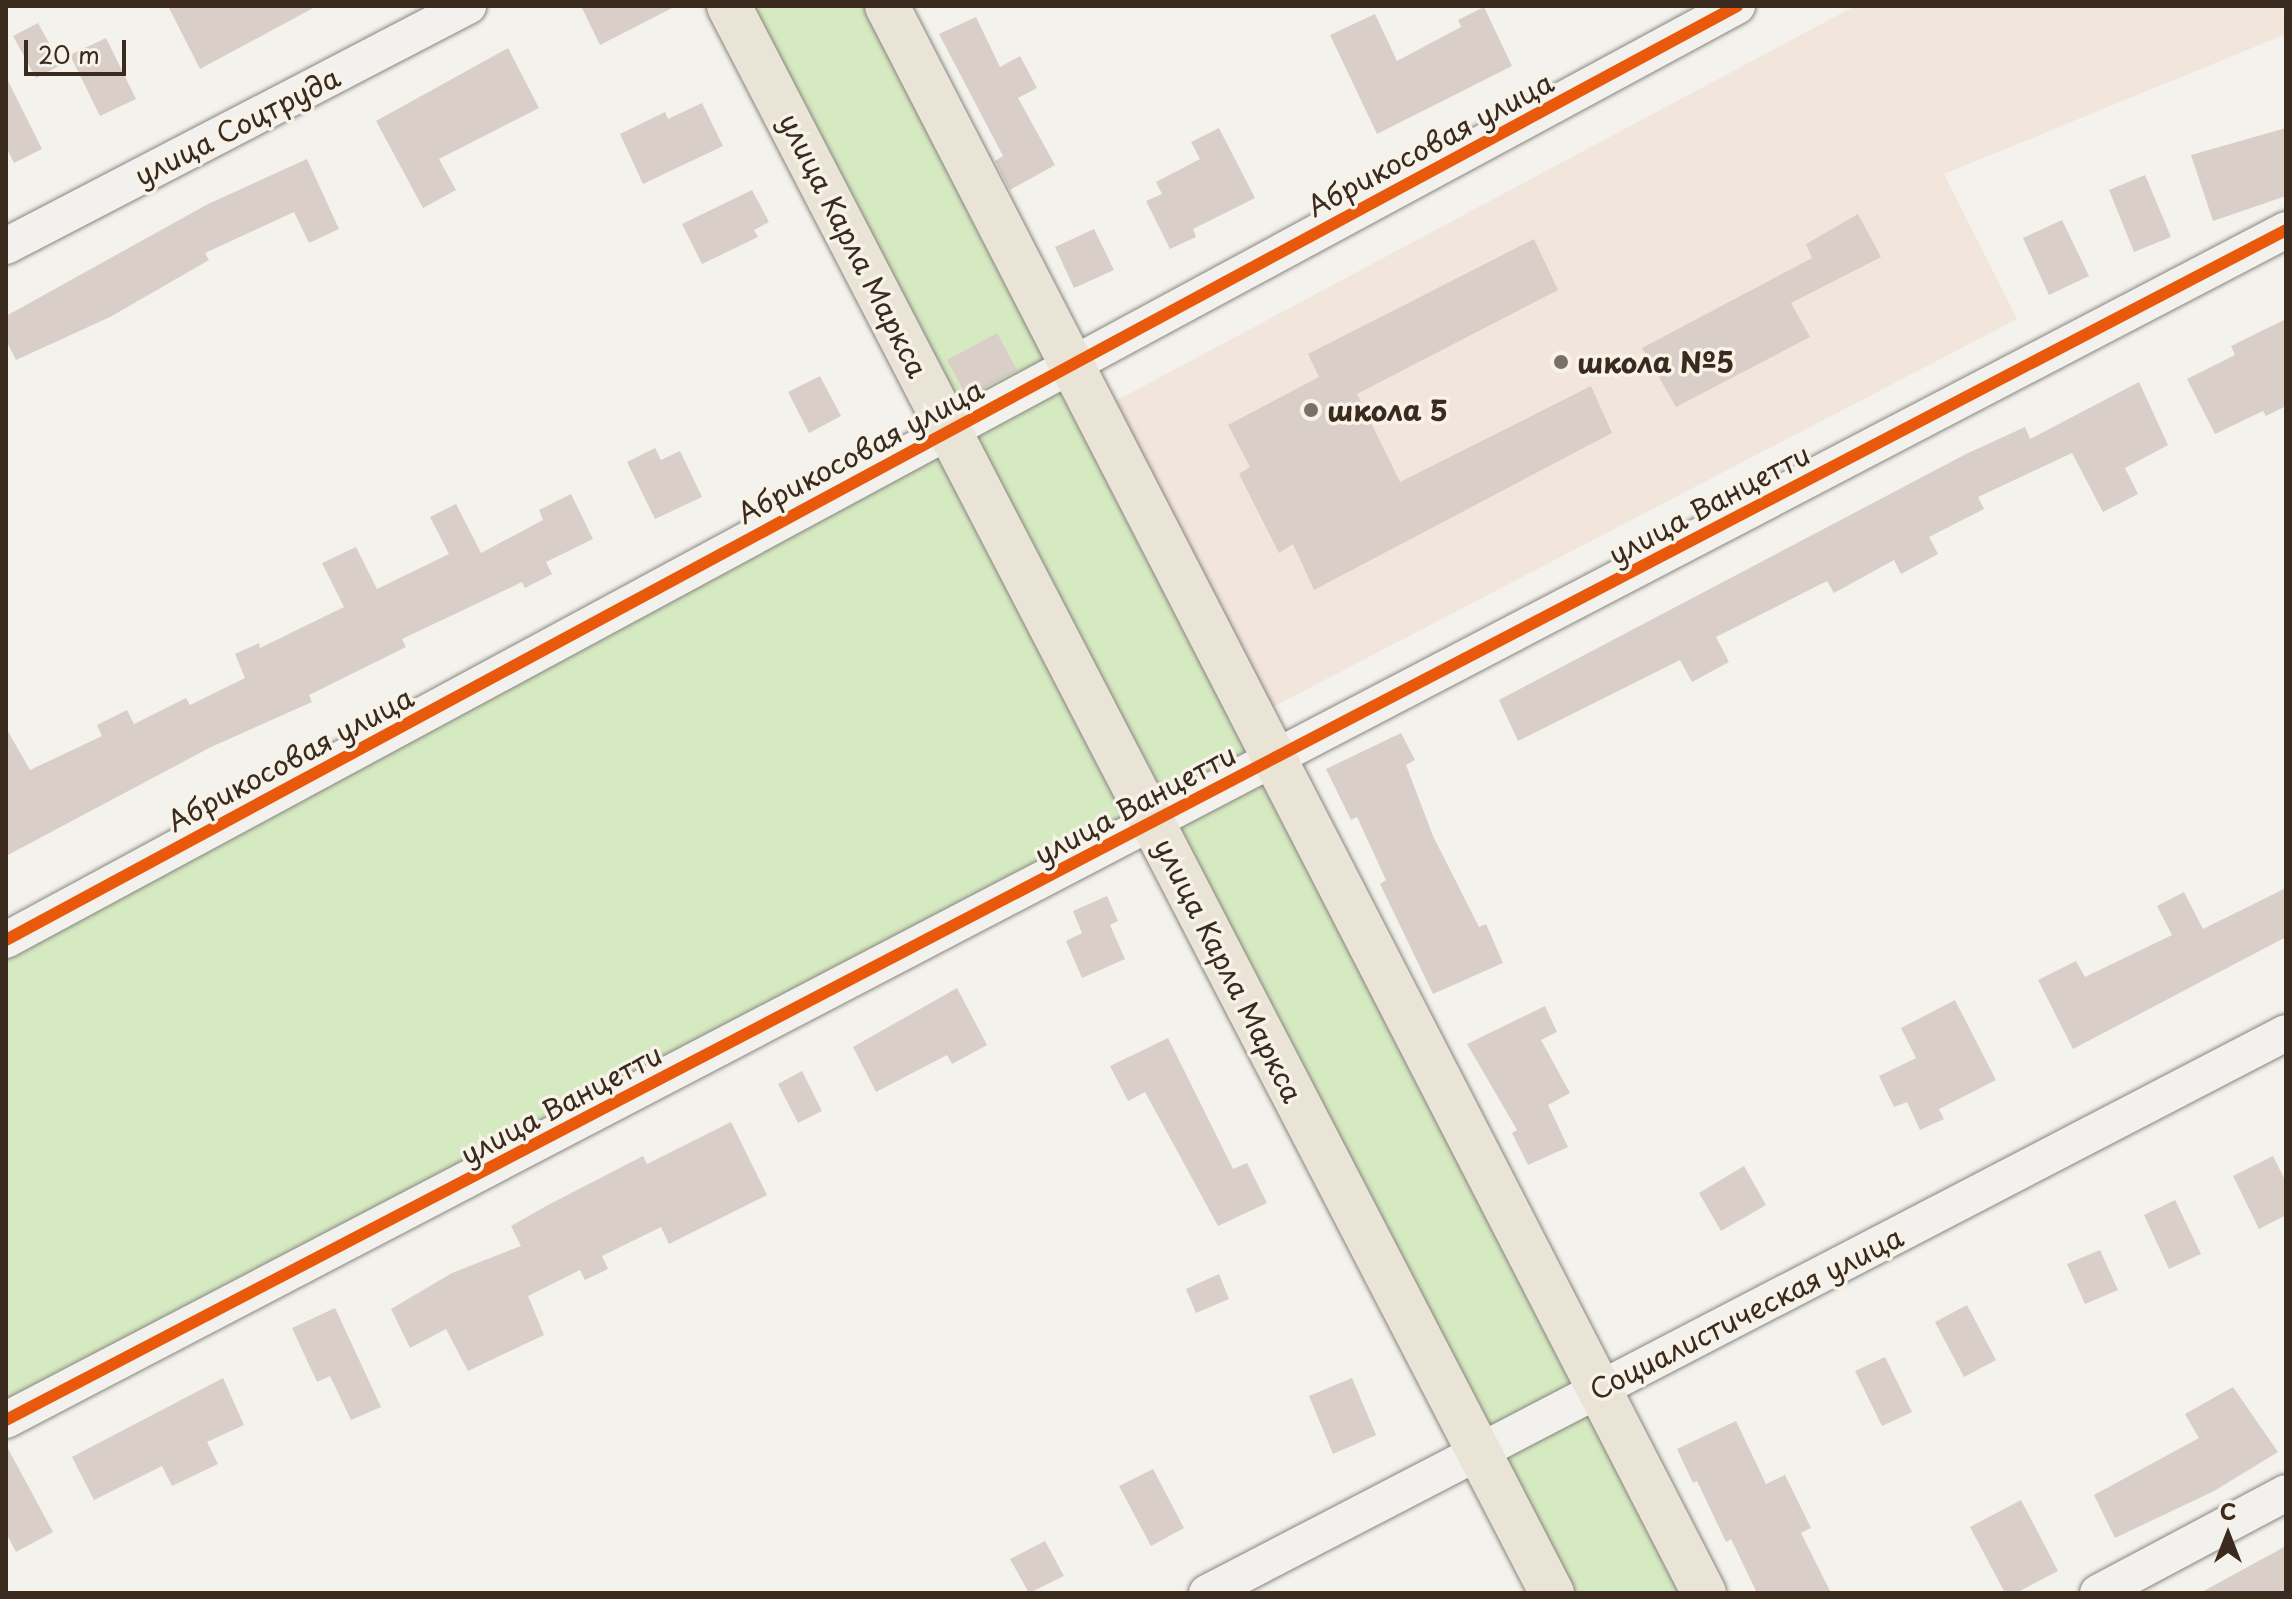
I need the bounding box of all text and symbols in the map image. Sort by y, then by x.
scale bar [28,24,130,74]
text: 20 m [38,36,100,72]
street label: улица Соцтруда [128,59,346,193]
street label: Абрикосовая улица [1301,65,1559,223]
street label: улица Карла Маркса [773,107,935,383]
place label: школа №5 [1577,345,1735,379]
marker: школа №5 [1552,353,1570,371]
street label: Абрикосовая улица [731,372,989,530]
place label: школа 5 [1327,393,1449,427]
marker: школа 5 [1302,401,1320,419]
street label: улица Ванцетти [1602,437,1816,571]
street label: Абрикосовая улица [161,680,419,838]
street label: улица Ванцетти [1028,737,1242,871]
street label: улица Карла Маркса [1148,832,1310,1108]
street label: улица Ванцетти [454,1037,668,1171]
street label: Социалистическая улица [1583,1219,1909,1407]
text: С [2220,1494,2236,1527]
north arrow [2188,1495,2268,1575]

